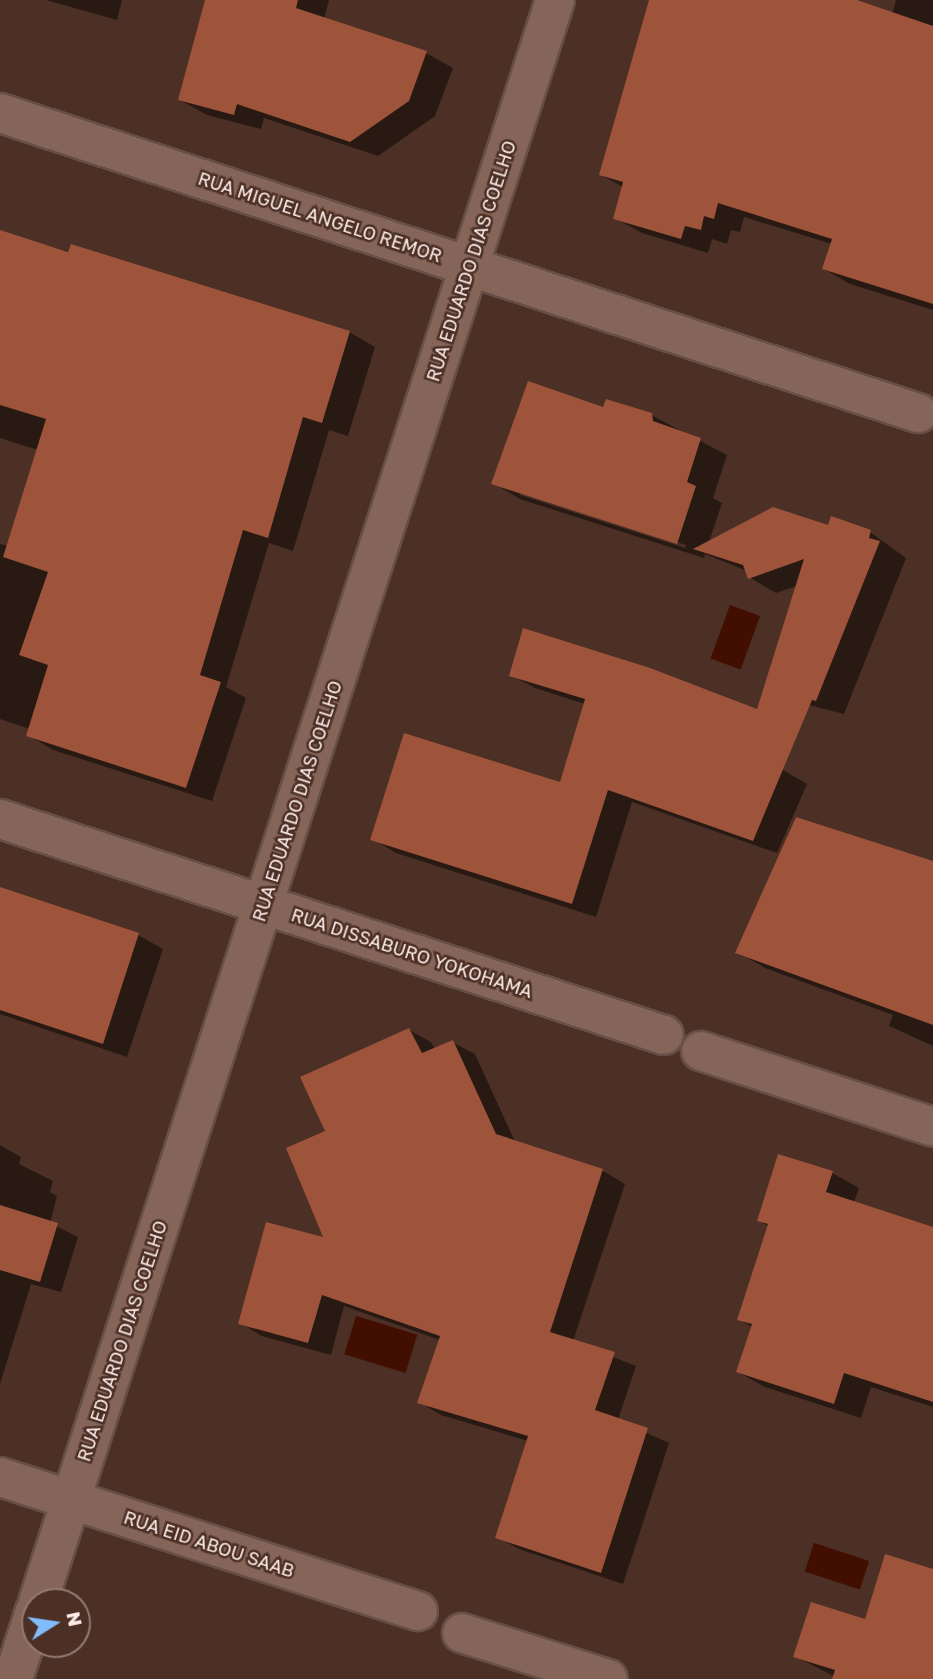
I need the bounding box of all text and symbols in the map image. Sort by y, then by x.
street label: RUA EDUARDO DIAS COELHO [422,138,520,384]
street label: RUA MIGUEL ANGELO REMOR [195,167,445,267]
street label: RUA EDUARDO DIAS COELHO [248,678,346,924]
street label: RUA DISSABURO YOKOHAMA [289,904,535,1002]
street label: RUA EDUARDO DIAS COELHO [73,1218,171,1464]
street label: RUA EID ABOU SAAB [121,1506,297,1582]
north arrow [21,1588,91,1658]
text: N [62,1609,88,1628]

